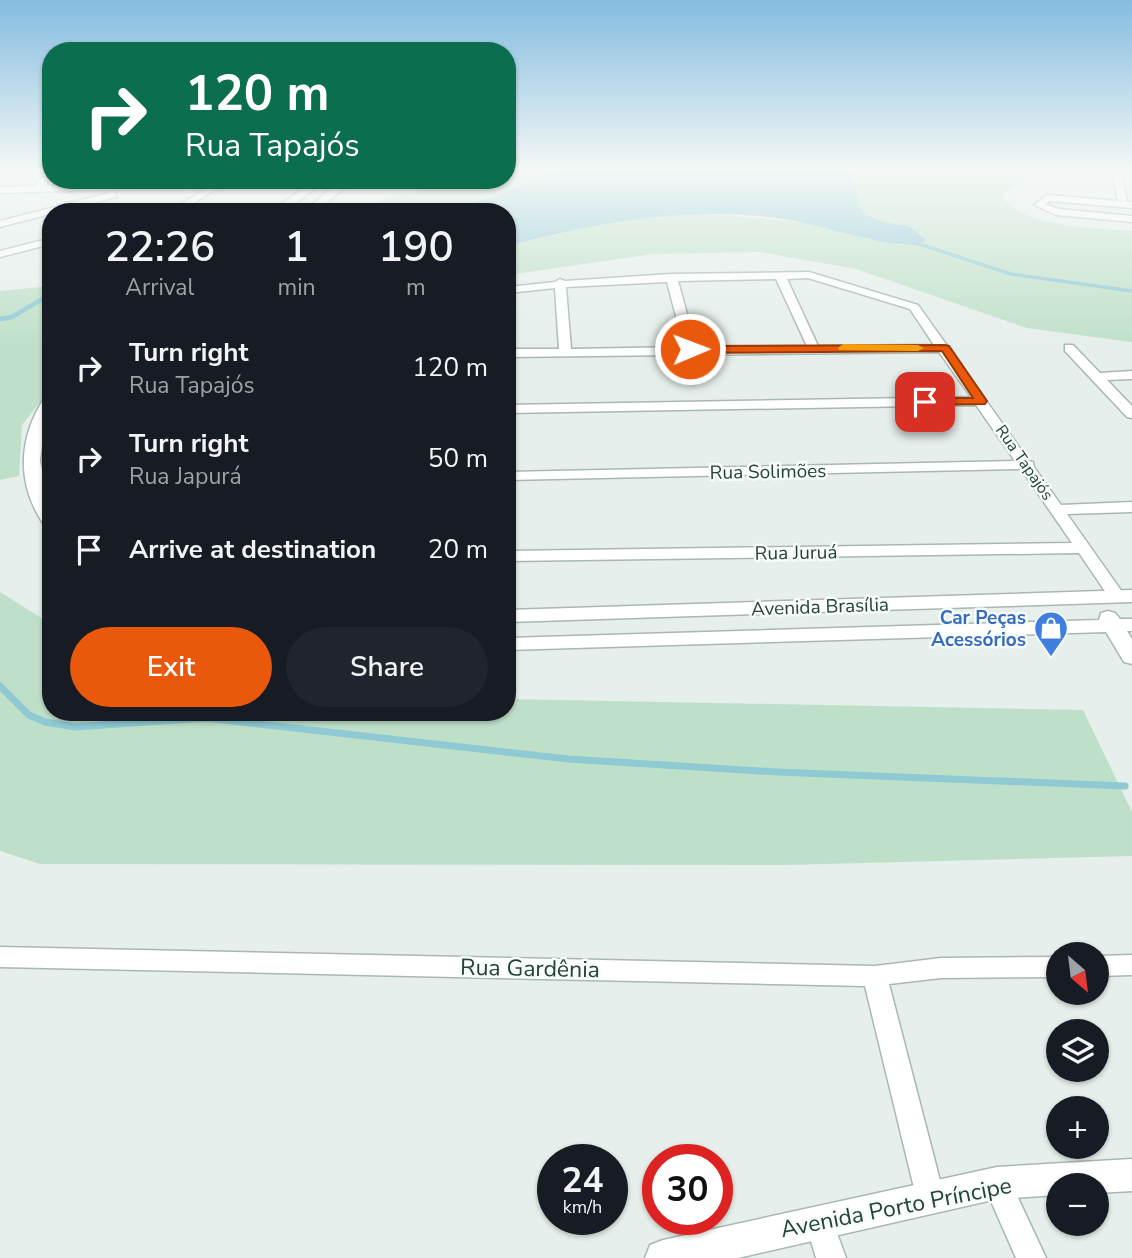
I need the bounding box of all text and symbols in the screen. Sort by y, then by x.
text: 120 m [185,60,329,127]
icon: right [70,70,161,161]
text: Rua Tapajós [185,124,360,167]
text: 22:26 [104,219,215,276]
text: 1 [284,219,309,276]
text: 190 [378,219,454,276]
text: Arrival [125,272,194,303]
text: min [278,272,316,303]
text: m [406,272,426,303]
position arrow [653,312,727,386]
text: Turn right [129,335,248,370]
icon: right [70,349,108,387]
text: 120 m [412,350,488,385]
text: Rua Tapajós [129,370,255,401]
pin [895,372,955,432]
icon: arrive [906,383,944,421]
street label: Rua Tapajós [990,420,1058,505]
text: Turn right [129,426,248,461]
icon: right [70,440,108,478]
text: 50 m [428,441,488,476]
street label: Rua Solimões [709,458,827,486]
text: Rua Japurá [129,461,242,492]
icon: arrive [70,531,108,569]
text: Arrive at destination [129,532,376,567]
text: 20 m [428,532,488,567]
street label: Rua Juruá [754,539,838,567]
street label: Avenida Brasília [751,592,889,622]
place label: Car Peças Acessórios [931,605,1026,653]
shop icon: Car Peças Acessórios [1032,609,1070,658]
button: Exit [70,627,272,707]
button: Share [286,627,488,707]
north arrow [1046,942,1110,1004]
map controls [1046,942,1109,1236]
street label: Rua Gardênia [460,952,600,985]
button: layers [1046,1019,1109,1082]
button: + [1046,1096,1109,1159]
speed limit sign: 30 [642,1144,733,1235]
text: 24 [561,1157,604,1204]
street label: Avenida Porto Príncipe [778,1170,1014,1245]
button: − [1046,1173,1109,1236]
text: km/h [563,1195,602,1219]

